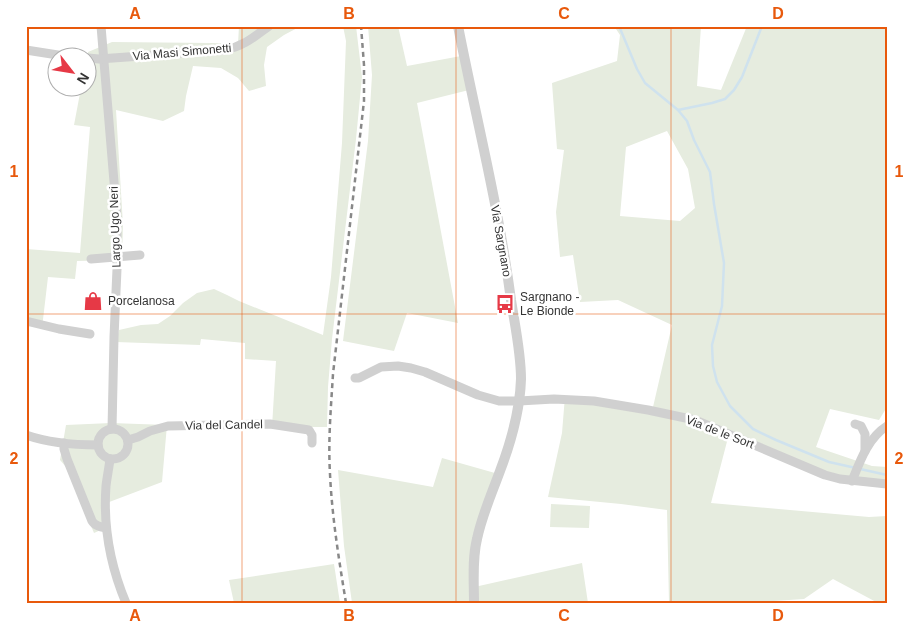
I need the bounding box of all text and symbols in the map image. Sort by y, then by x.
text: A [129,5,141,22]
text: B [343,5,355,22]
text: C [558,5,570,22]
text: D [772,5,784,22]
street label: Via Masi Simonetti [132,41,232,63]
north arrow [48,48,98,98]
text: N [74,70,93,87]
text: 1 [10,163,19,180]
text: 1 [895,163,904,180]
street label: Largo Ugo Neri [107,186,123,268]
street label: Via Sargnano [488,204,514,278]
shop icon: Porcelanosa [82,290,104,312]
place label: Sargnano - Le Bionde [520,290,579,318]
bus stop icon: Sargnano - Le Bionde [494,293,516,315]
place label: Porcelanosa [108,294,175,308]
street label: Via de le Sort [684,413,757,452]
street label: Via del Candel [185,417,263,433]
text: 2 [10,450,19,467]
text: 2 [895,450,904,467]
text: A [129,607,141,624]
text: B [343,607,355,624]
text: C [558,607,570,624]
text: D [772,607,784,624]

